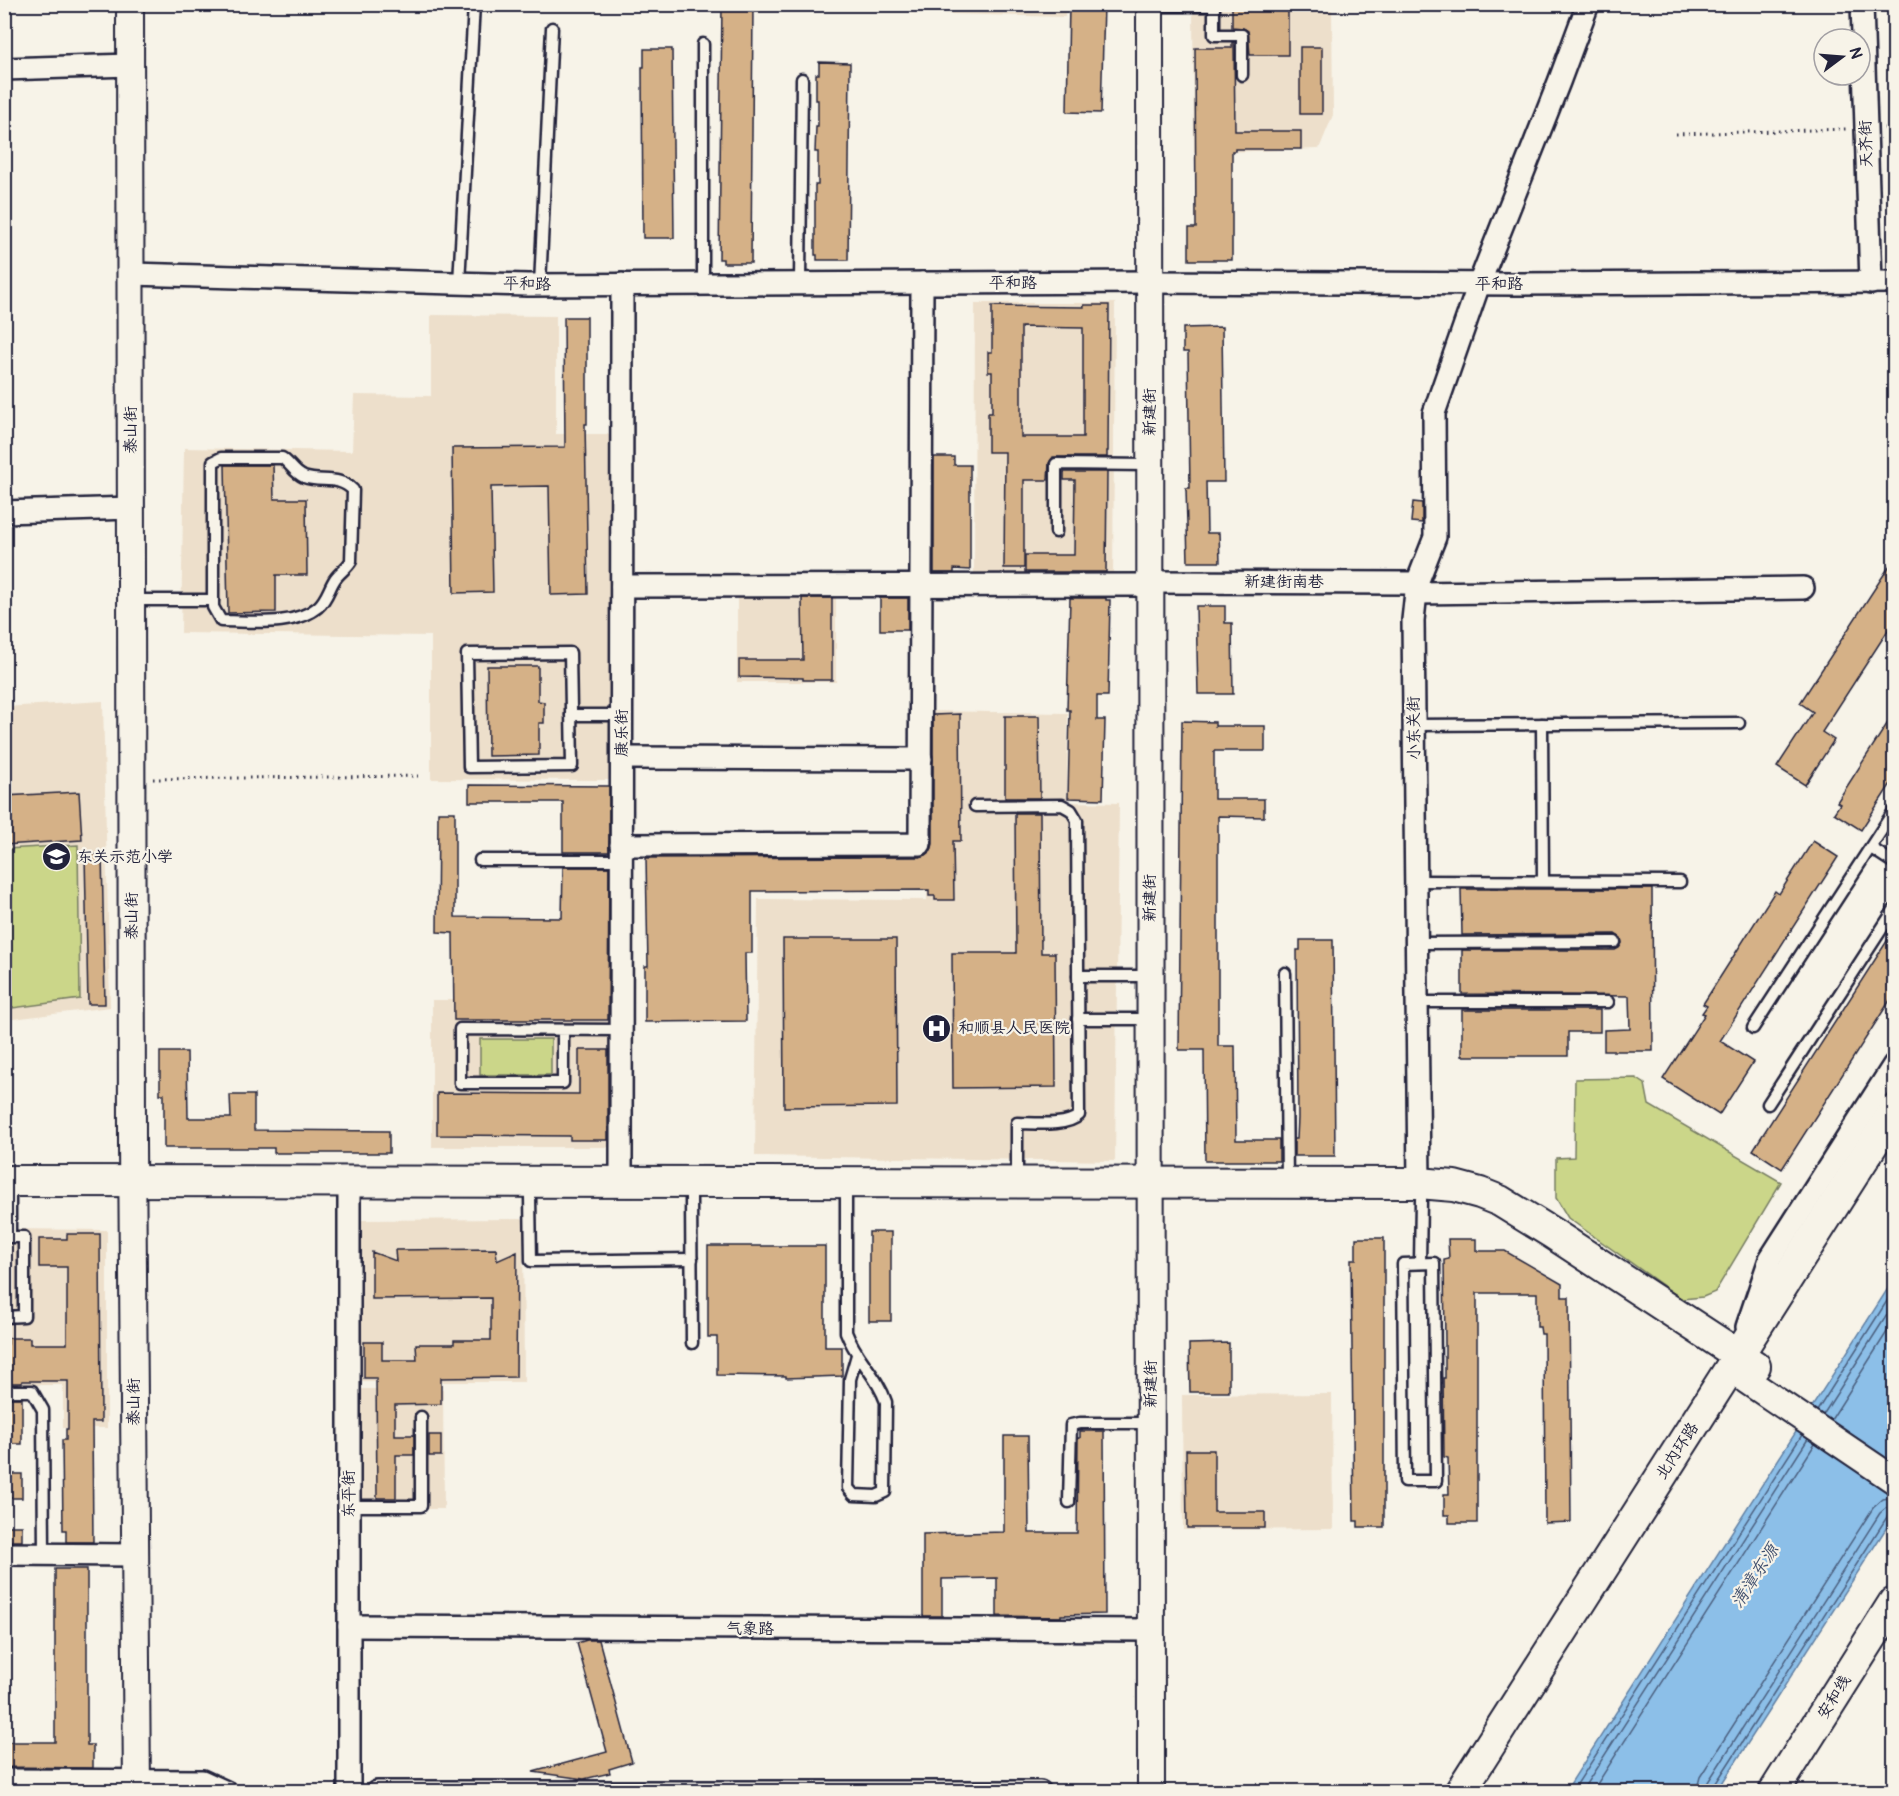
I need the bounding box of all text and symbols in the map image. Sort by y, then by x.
north arrow [1812,27,1872,87]
text: N [1844,45,1867,61]
street label: 天齐街 [1855,120,1877,168]
street label: 平和路 [989,273,1037,293]
street label: 平和路 [503,274,551,294]
street label: 平和路 [1475,274,1523,294]
street label: 新建街 [1140,388,1160,436]
street label: 泰山街 [121,406,141,454]
street label: 新建街南巷 [1244,572,1324,592]
street label: 小东关街 [1403,696,1425,760]
street label: 康乐街 [612,709,632,757]
school or university icon: 东关示范小学 [40,841,72,873]
place label: 东关示范小学 [77,847,173,867]
street label: 新建街 [1140,874,1160,922]
street label: 泰山街 [122,892,142,940]
hospital icon: 和顺县人民医院 [921,1012,953,1044]
place label: 和顺县人民医院 [958,1018,1070,1038]
street label: 新建街 [1141,1360,1161,1408]
street label: 泰山街 [124,1378,144,1426]
street label: 北内环路 [1651,1419,1703,1483]
street label: 东平街 [339,1470,359,1518]
water label: 清漳东源 [1726,1538,1785,1612]
street label: 气象路 [726,1619,774,1639]
street label: 安和线 [1813,1671,1855,1723]

